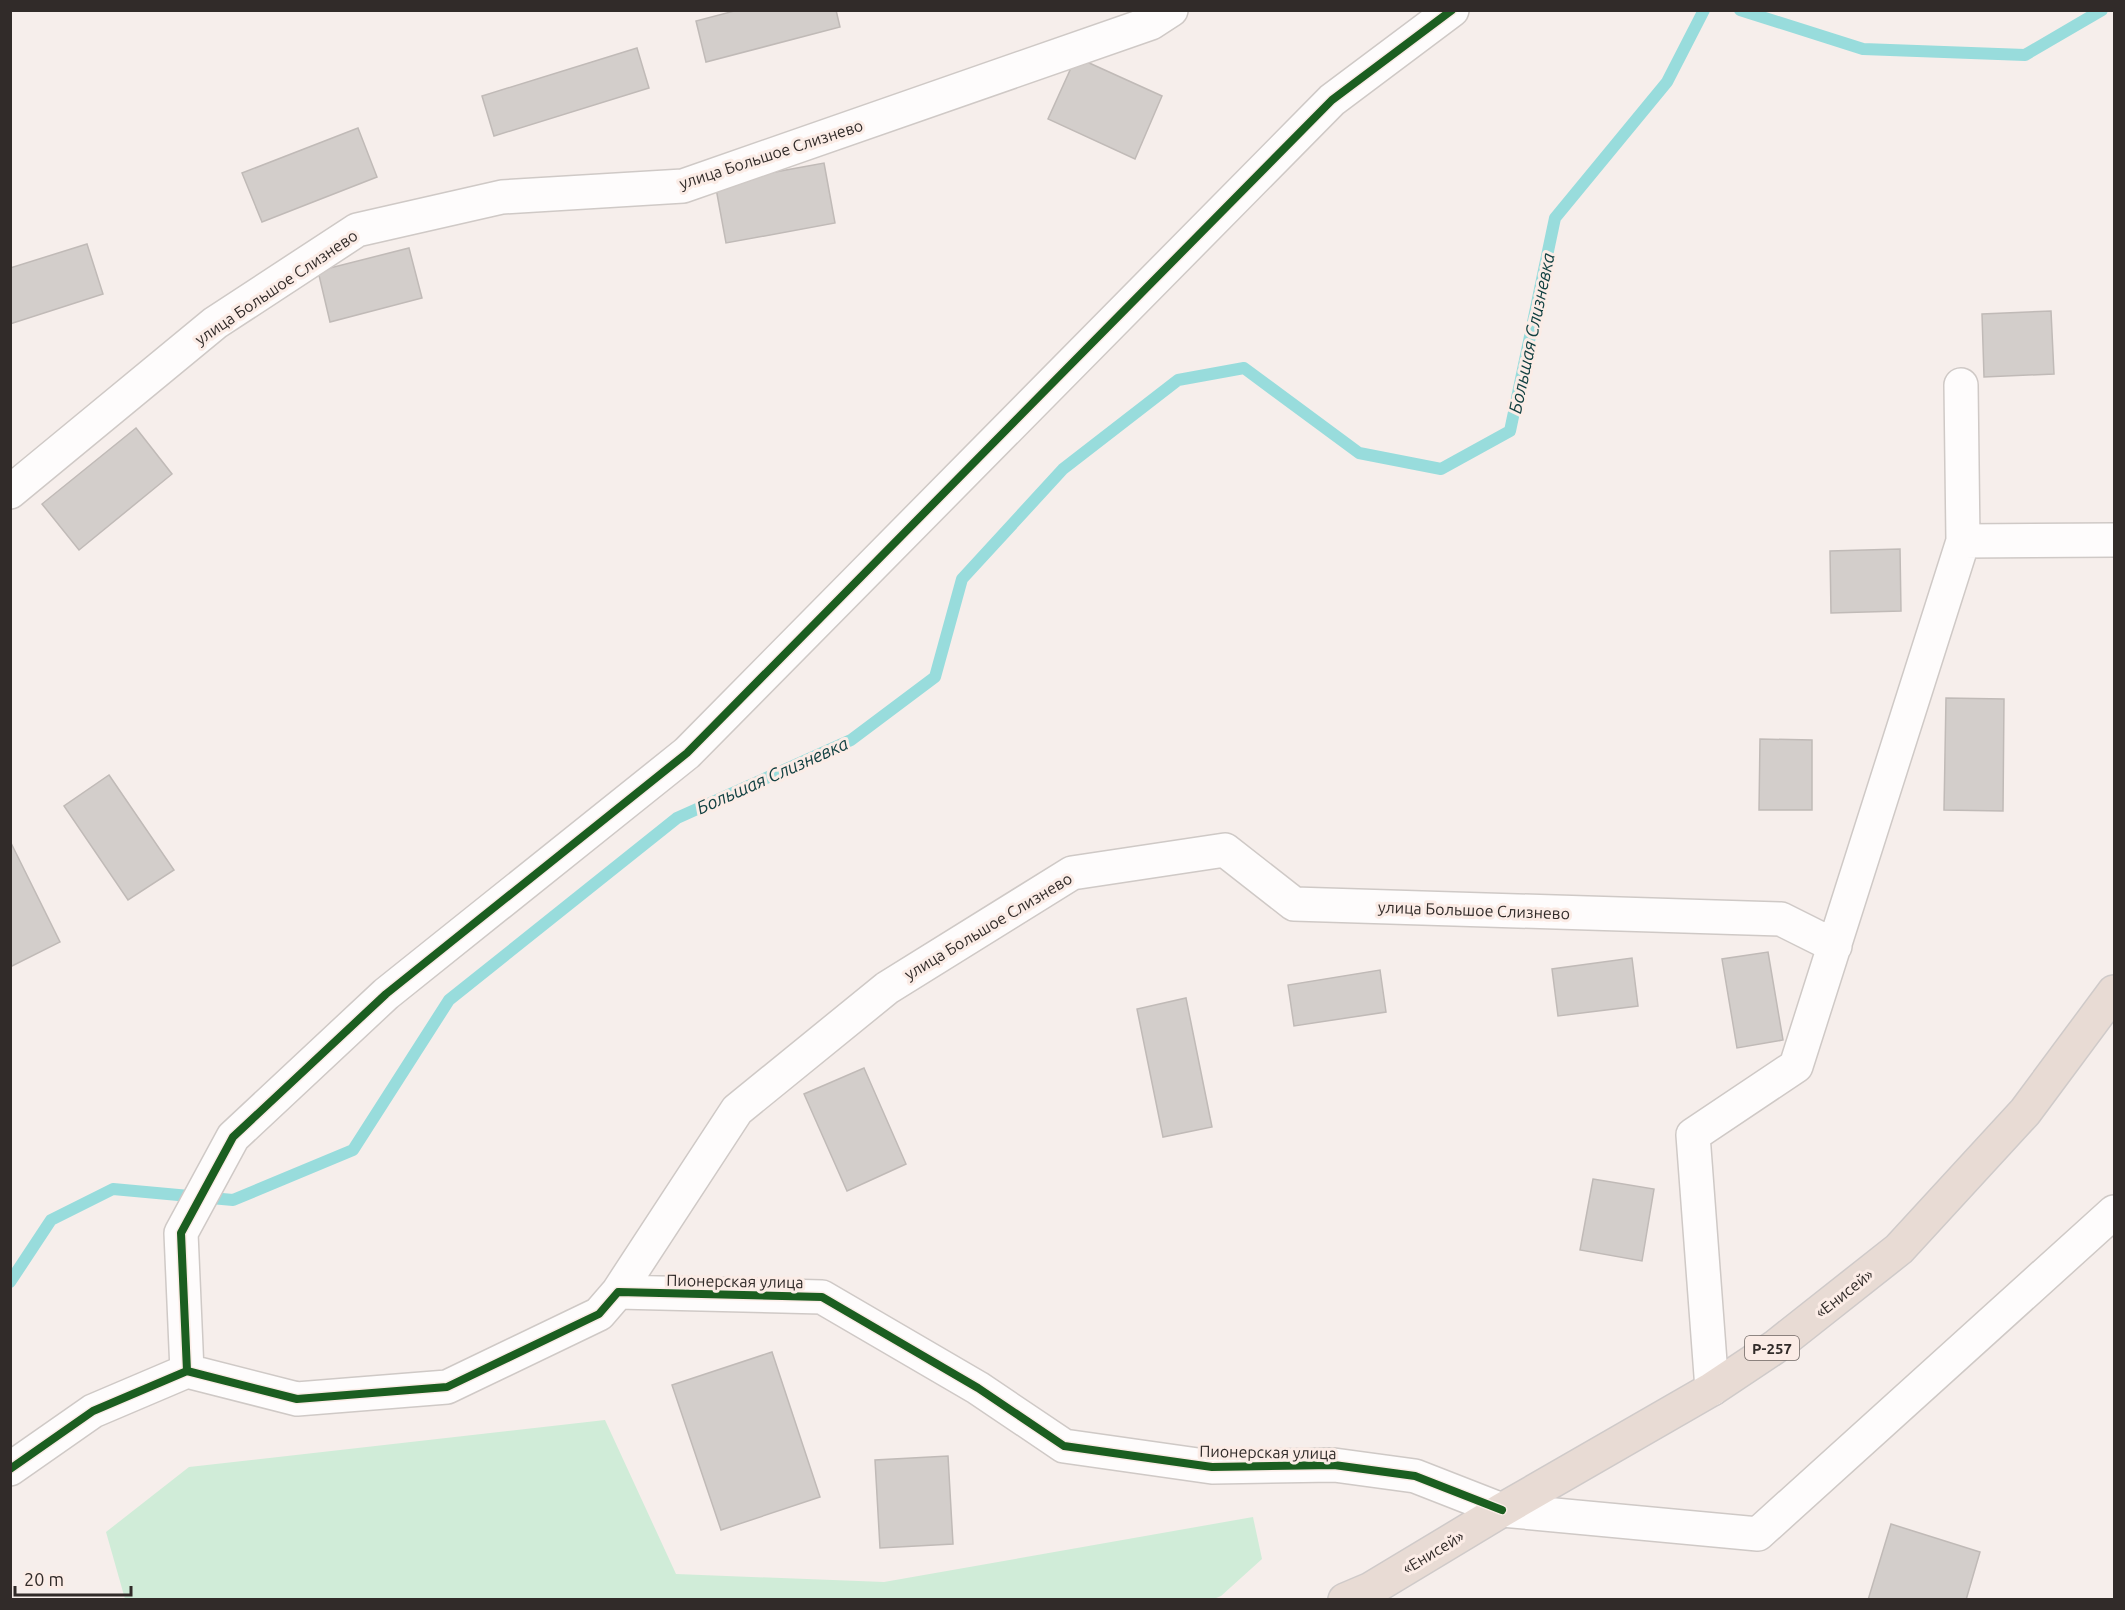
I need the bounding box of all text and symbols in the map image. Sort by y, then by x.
street label: улица Большое Слизнево [677,116,865,192]
street label: улица Большое Слизнево [191,226,361,348]
water label: Большая Слизневка [1504,251,1558,415]
water label: Большая Слизневка [693,732,851,817]
street label: улица Большое Слизнево [901,869,1075,983]
street label: улица Большое Слизнево [1378,898,1570,922]
street label: «Енисей» [1811,1265,1877,1321]
street label: Пионерская улица [666,1271,804,1291]
road number: Р-257 [1745,1336,1799,1360]
street label: Пионерская улица [1199,1442,1337,1462]
street label: «Енисей» [1399,1527,1467,1577]
scale bar [15,1559,130,1597]
text: 20 m [24,1569,64,1589]

